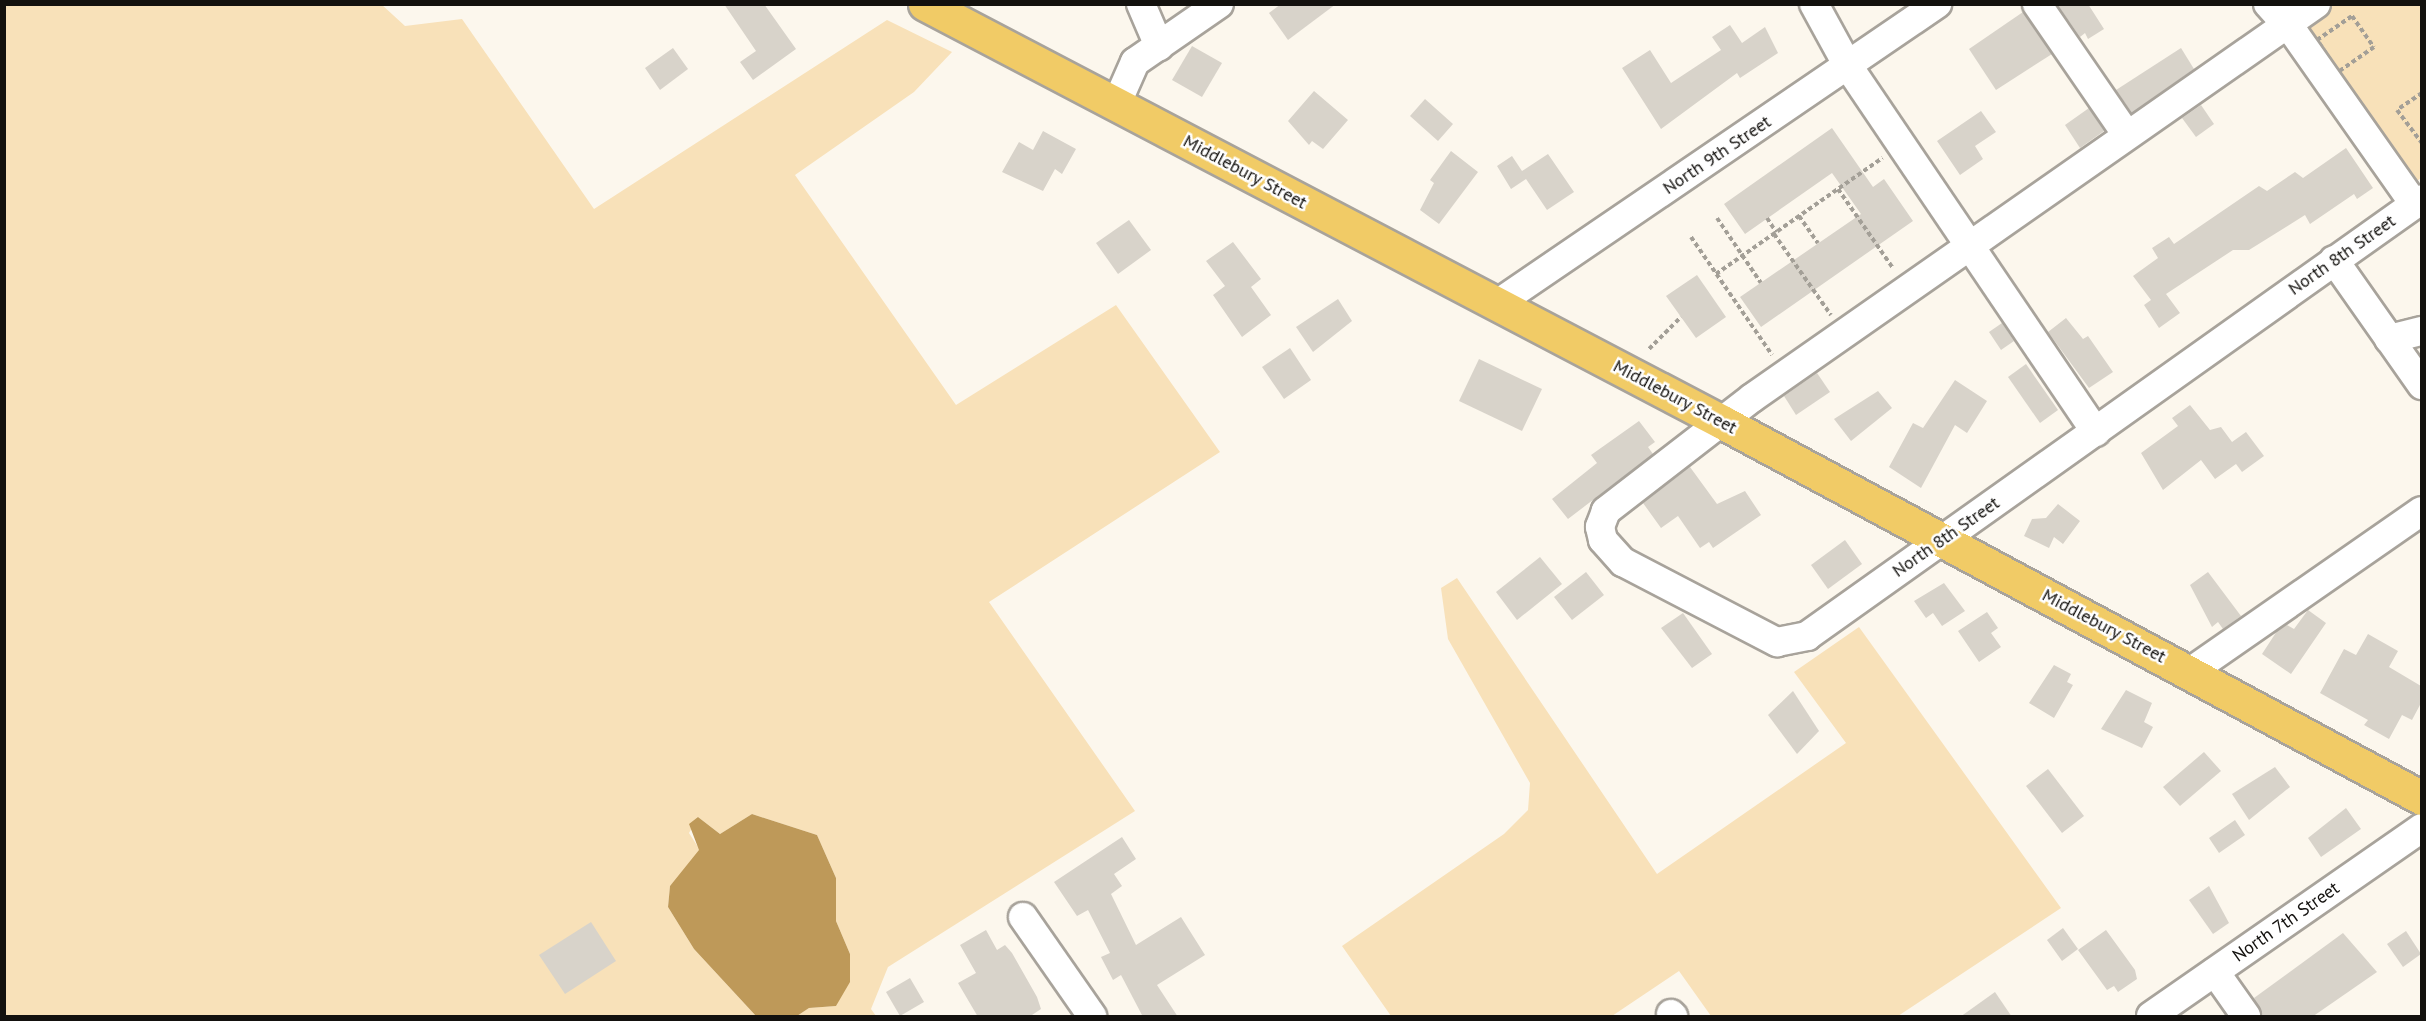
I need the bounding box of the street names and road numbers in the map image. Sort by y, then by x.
street label: North 9th Street [1659,111,1775,199]
street label: Middlebury Street [1179,130,1311,214]
street label: North 8th Street [2284,210,2400,300]
street label: Middlebury Street [1609,355,1741,439]
street label: North 8th Street [1888,492,2004,582]
street label: Middlebury Street [2038,584,2170,668]
street label: North 7th Street [2228,877,2344,967]

